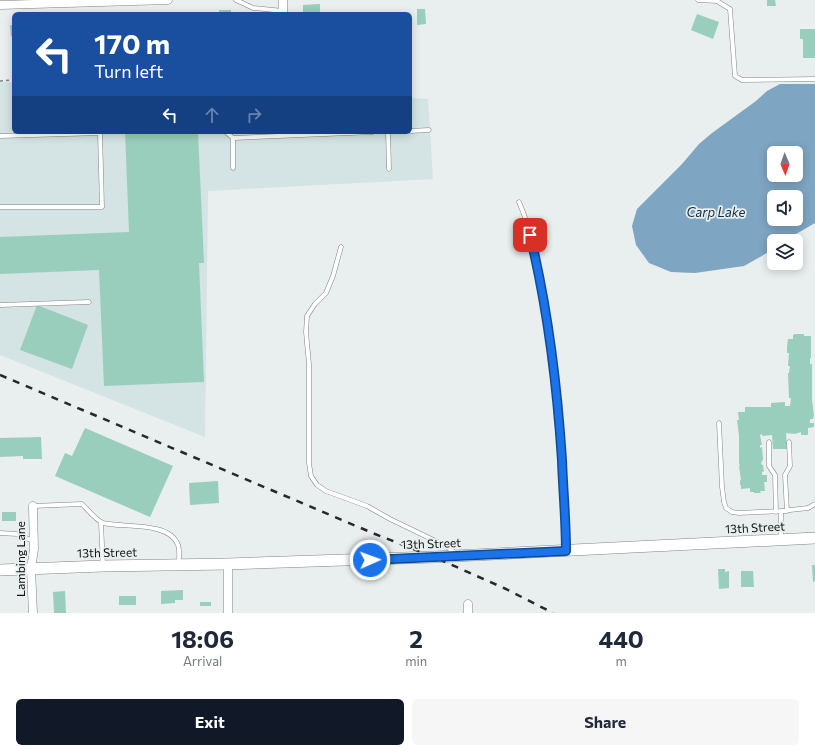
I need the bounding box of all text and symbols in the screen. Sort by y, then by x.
text: 170 m [94,26,170,60]
icon: left [28,28,80,80]
text: Turn left [94,60,163,82]
icon: left [159,104,181,126]
icon: ahead [201,104,223,126]
icon: right [243,104,265,126]
north arrow [767,146,803,182]
map controls [767,146,803,270]
button: sound [767,190,803,226]
water label: Carp Lake [687,204,746,220]
pin [513,218,547,252]
icon: arrive [519,224,541,246]
button: layers [767,234,803,270]
street label: 13th Street [725,518,785,536]
street label: Lambing Lane [13,521,27,597]
street label: 13th Street [401,535,461,551]
position arrow [349,539,391,581]
street label: 13th Street [77,544,137,560]
text: 18:06 [171,624,234,653]
text: 2 [409,624,423,653]
text: 440 [598,624,644,653]
text: Arrival [183,653,222,669]
text: min [405,653,427,669]
text: m [615,653,627,669]
button: Exit [16,699,404,745]
button: Share [412,699,799,745]

